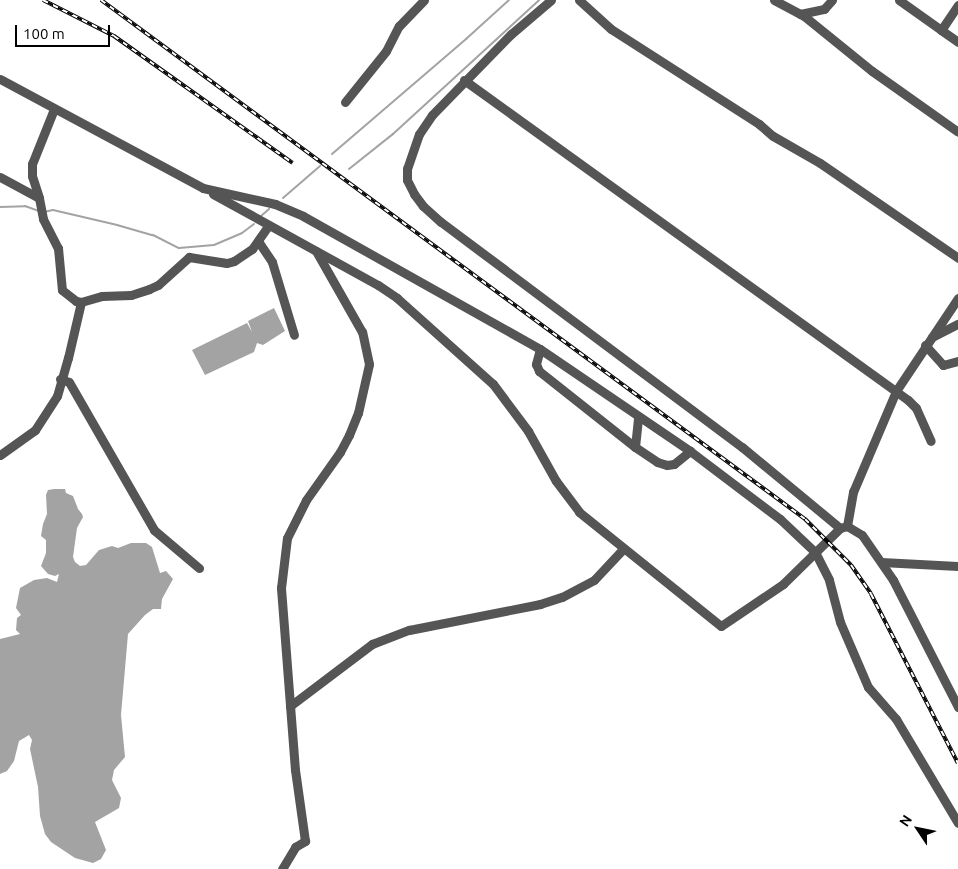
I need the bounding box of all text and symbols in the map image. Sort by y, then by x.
scale bar [18,15,112,47]
text: 100 m [23,25,65,42]
north arrow [893,804,943,854]
text: N [896,812,915,829]

